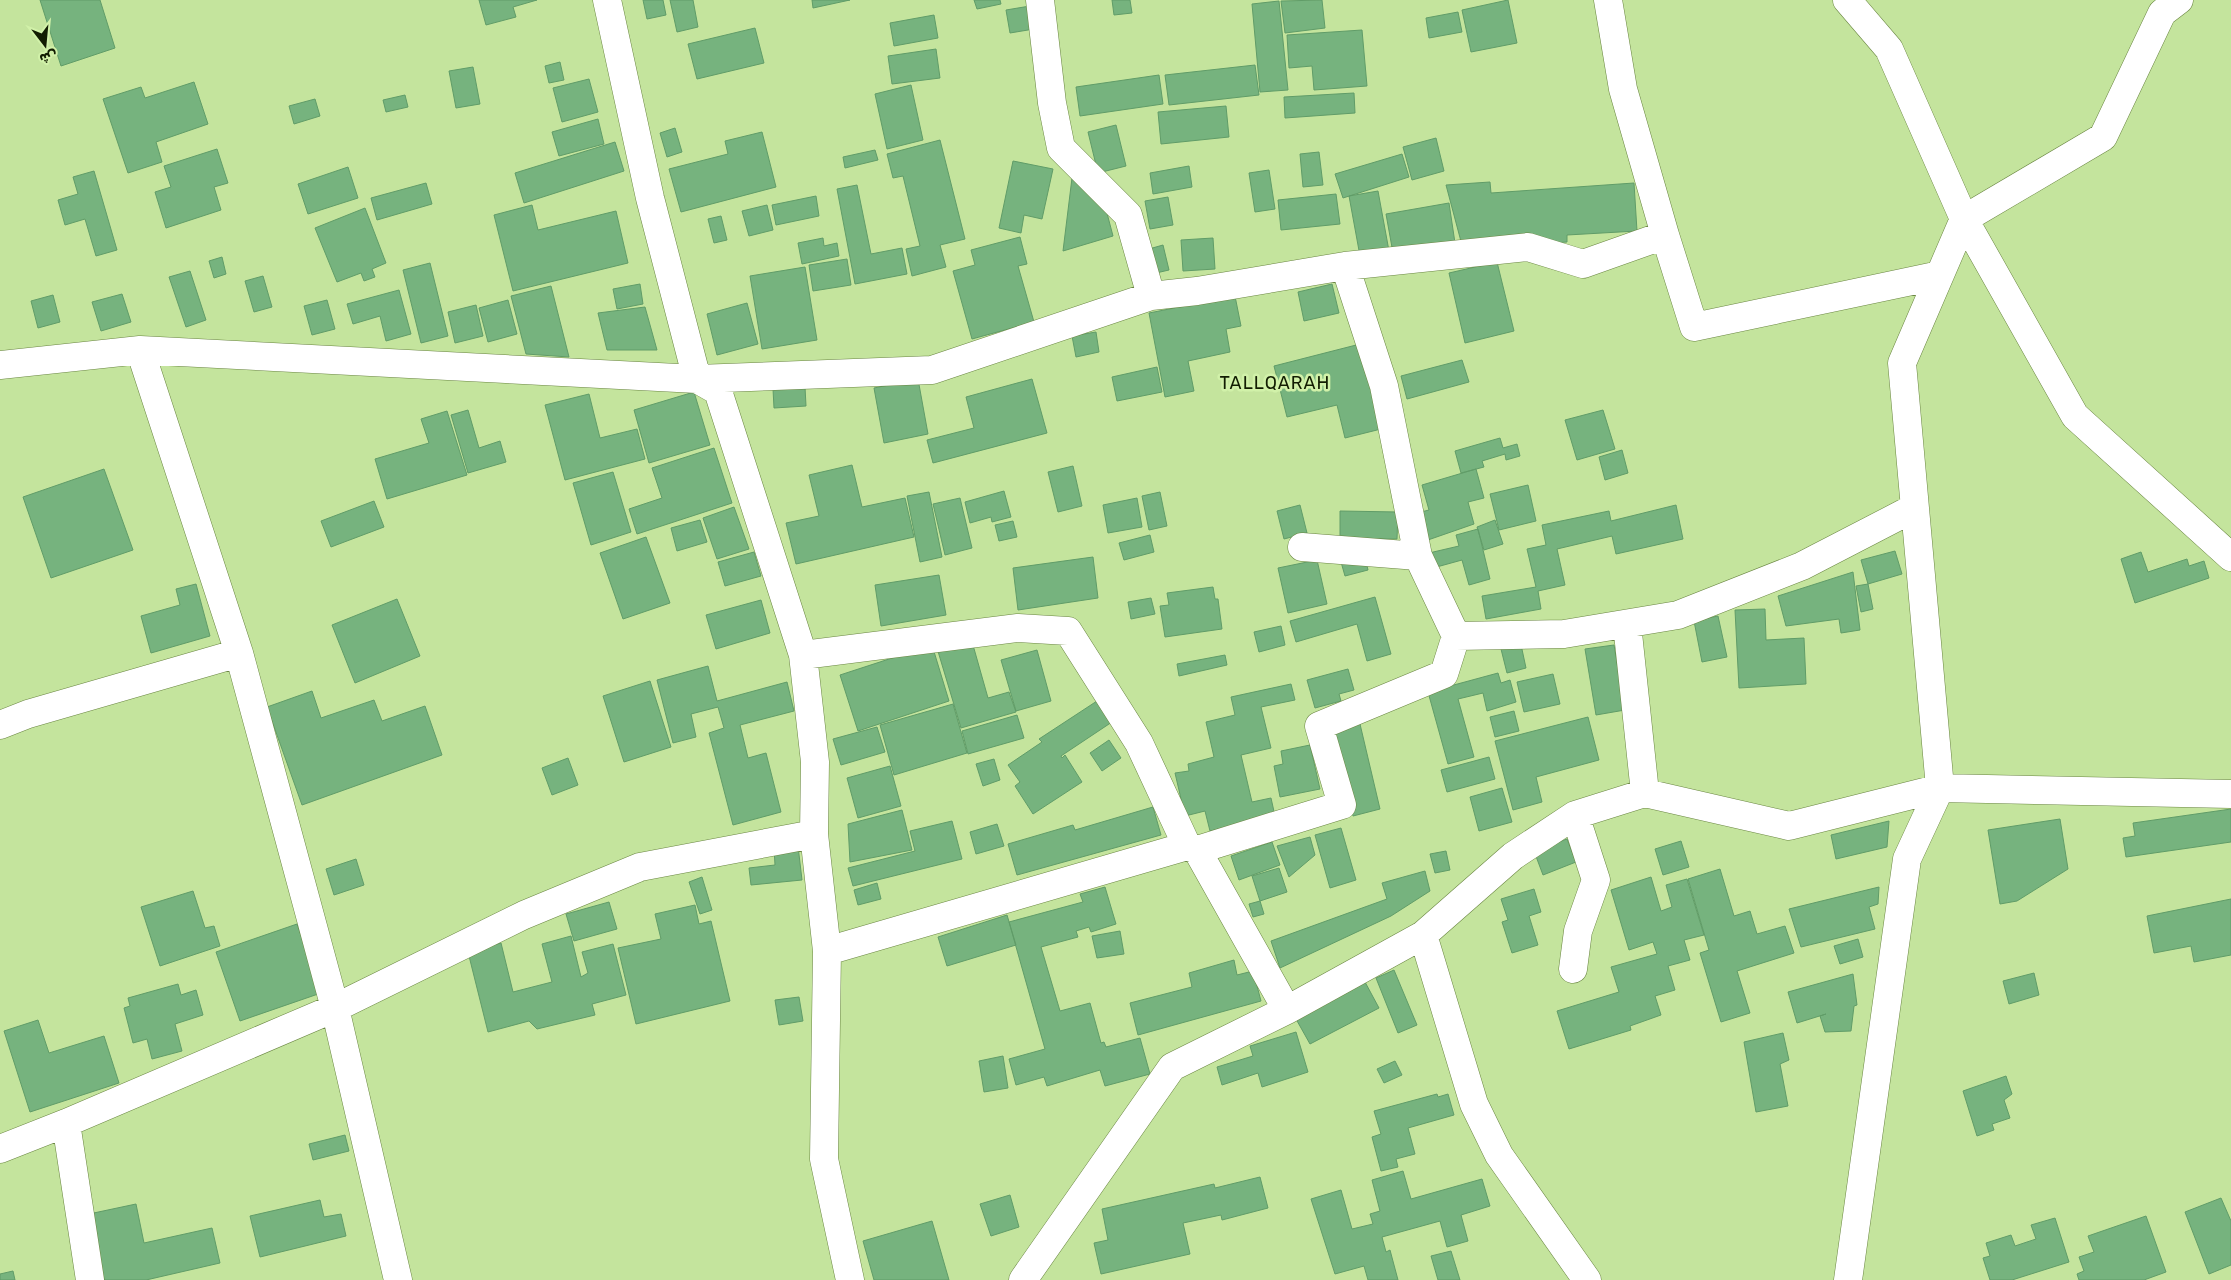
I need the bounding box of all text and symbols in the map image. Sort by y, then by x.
north arrow [20,20,70,70]
text: ش [37,46,59,68]
district label: TALLQARAH [1220,372,1330,394]

